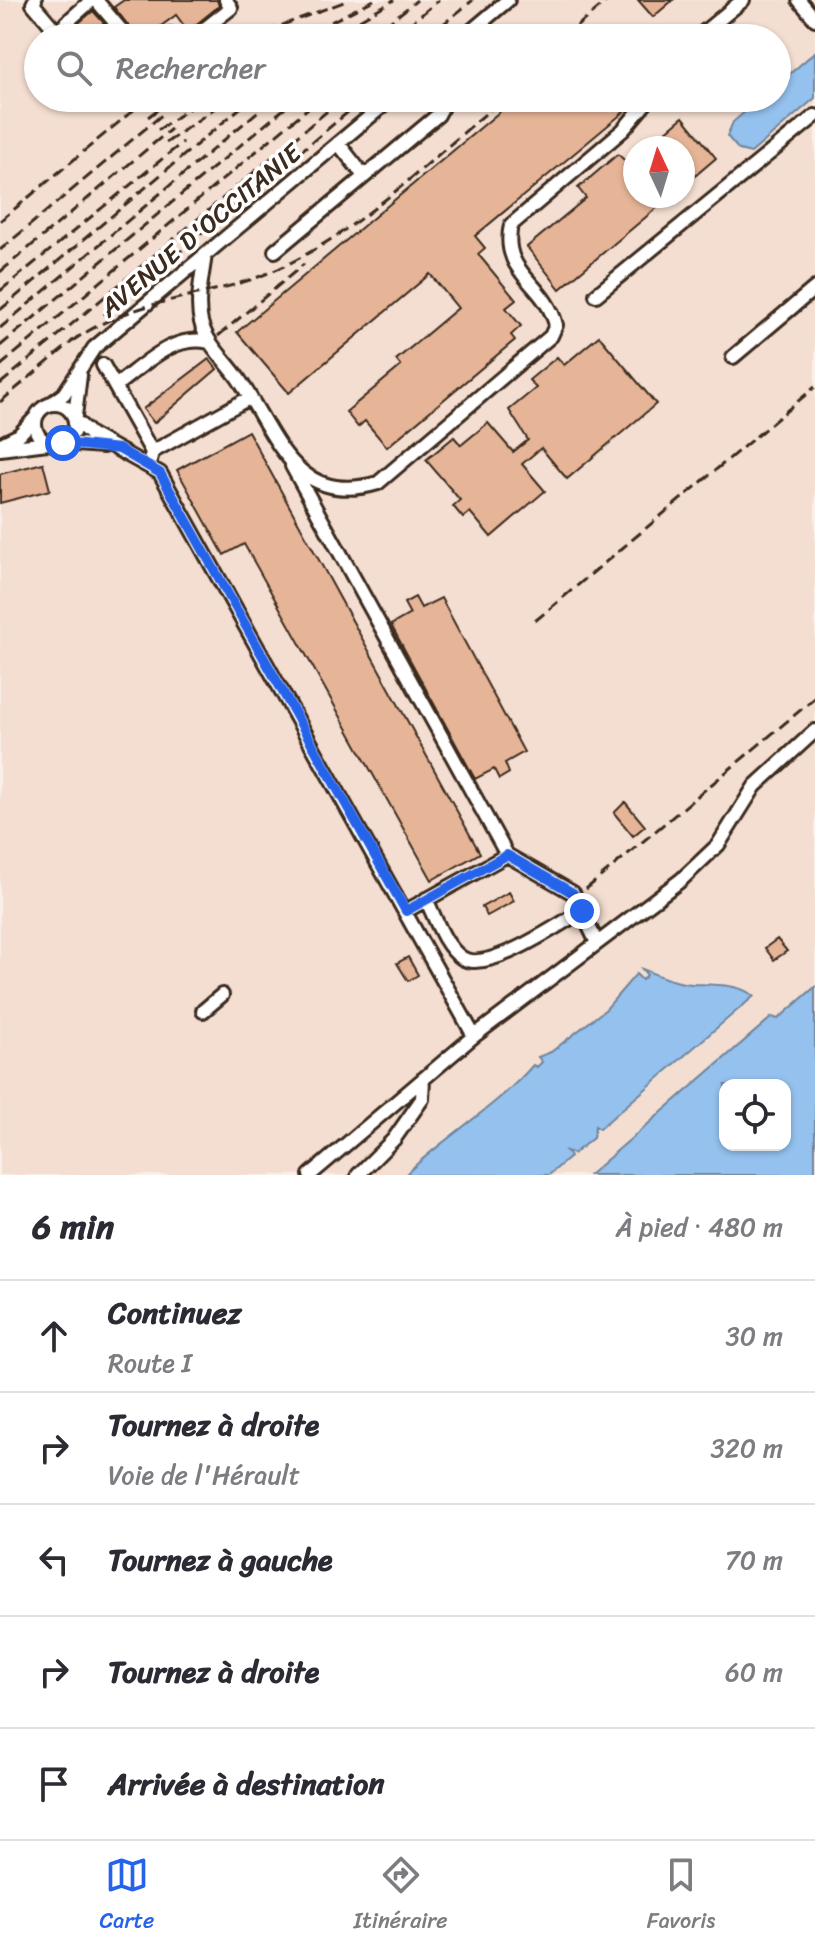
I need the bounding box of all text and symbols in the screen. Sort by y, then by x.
search box [24,24,791,112]
text: Rechercher [116,41,266,95]
icon: search [52,46,96,90]
street label: AVENUE D'OCCITANIE [88,130,313,330]
north arrow [623,136,695,208]
route start [45,425,81,461]
route end [564,893,600,929]
map controls [719,1079,791,1151]
button: locate [719,1079,791,1151]
text: 6 min [32,1197,114,1257]
text: À pied · 480 m [616,1204,783,1250]
text: Continuez [108,1286,242,1340]
text: 30 m [726,1313,783,1359]
icon: ahead [32,1314,76,1358]
text: Route I [108,1340,192,1386]
text: Tournez à droite [108,1398,319,1452]
text: 320 m [711,1425,783,1471]
icon: right [32,1426,76,1470]
text: Voie de l'Hérault [108,1452,300,1498]
text: Tournez à gauche [108,1533,333,1587]
text: 70 m [725,1537,783,1583]
icon: left [32,1538,76,1582]
text: Tournez à droite [108,1645,319,1699]
text: 60 m [725,1649,783,1695]
icon: right [32,1650,76,1694]
text: Arrivée à destination [108,1757,385,1811]
icon: arrive [32,1762,76,1806]
tab: Carte [100,1853,154,1940]
tab: Itinéraire [354,1853,448,1940]
tab: Favoris [647,1853,715,1940]

